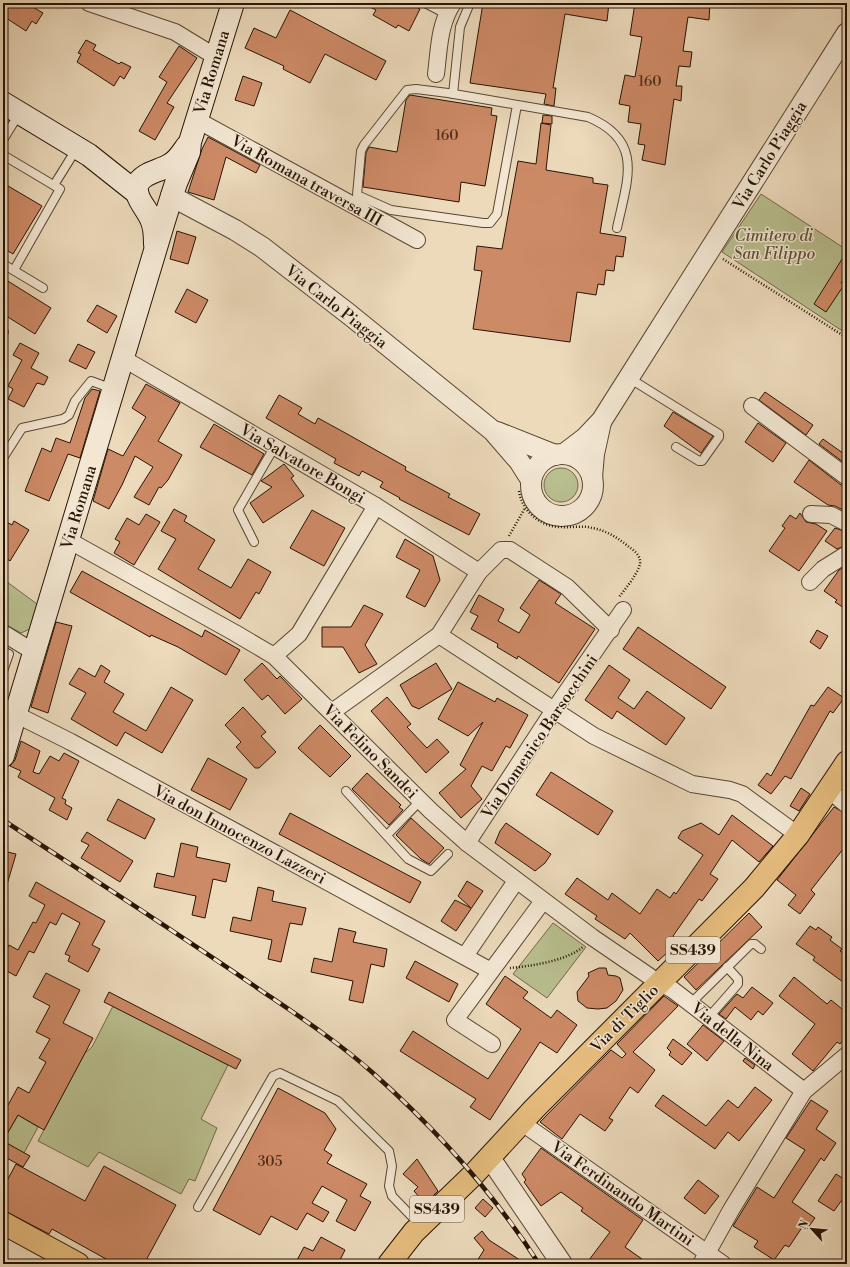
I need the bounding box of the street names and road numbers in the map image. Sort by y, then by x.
street label: Via Romana [189,27,234,118]
street label: Via Carlo Piaggia [728,97,812,214]
street label: Via Romana traversa III [226,130,386,231]
street label: Via Carlo Piaggia [280,260,392,353]
street label: Via Salvatore Bongi [235,419,369,508]
street label: Via Romana [56,462,101,553]
street label: Via Domenico Barsocchini [477,651,602,823]
street label: Via Felino Sandei [318,699,422,803]
street label: Via don Innocenzo Lazzeri [149,780,329,889]
road number: SS439 [666,937,720,963]
street label: Via di Tiglio [586,980,663,1058]
street label: Via della Nina [686,997,779,1076]
street label: Via Ferdinando Martini [546,1136,698,1251]
road number: SS439 [410,1196,464,1222]

